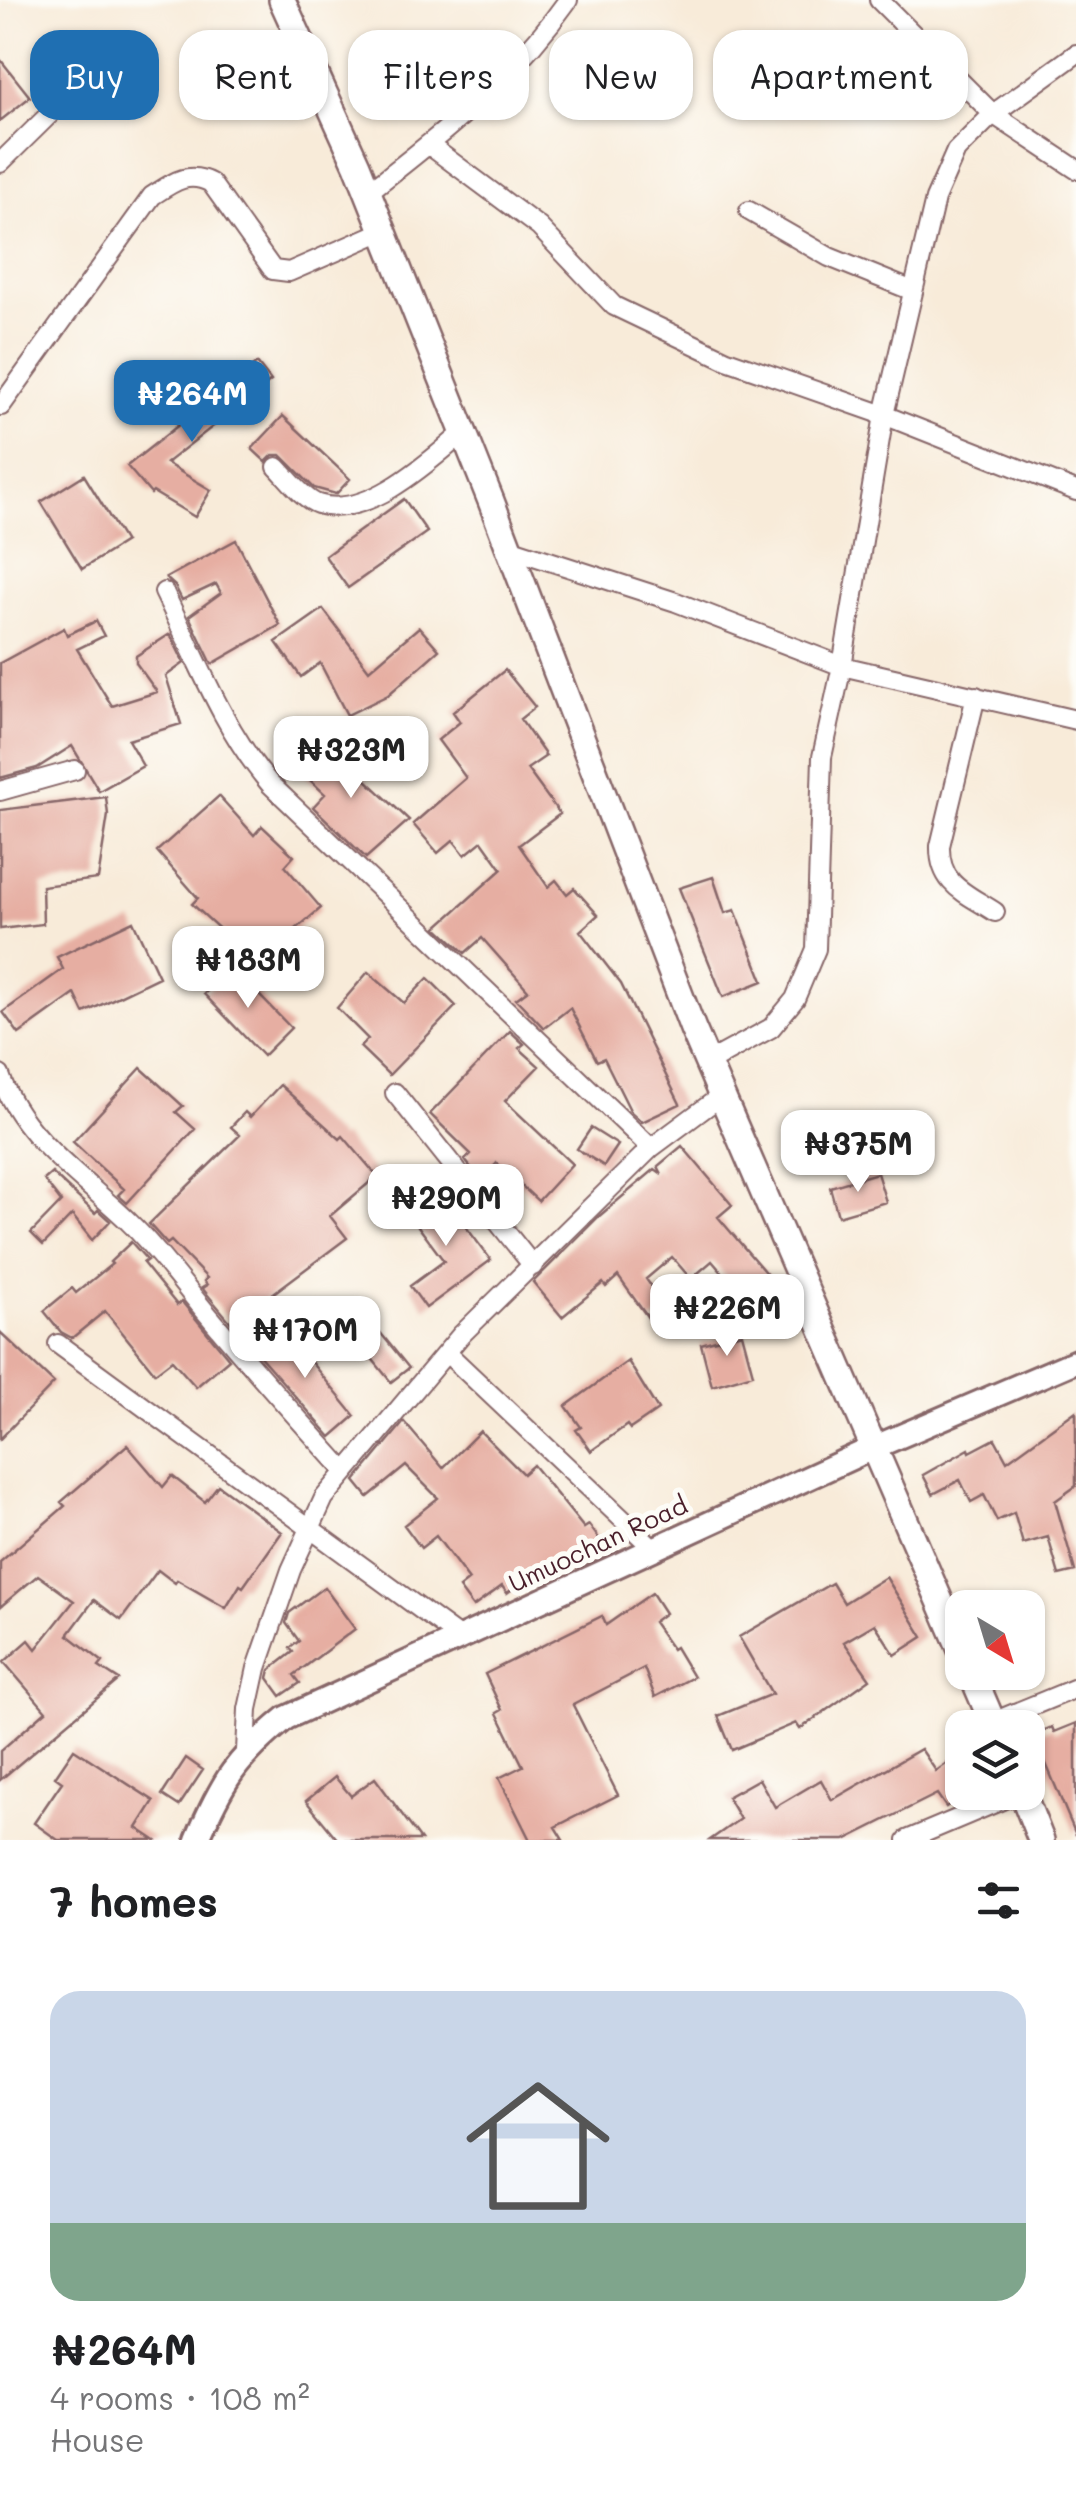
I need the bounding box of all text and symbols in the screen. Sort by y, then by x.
chip: Buy [30,30,159,120]
chip: Rent [179,30,328,120]
chip: Filters [348,30,529,120]
chip: New [549,30,693,120]
chip: Apartment [713,30,968,120]
pin: ₦264M [122,360,262,445]
text: ₦264M [136,371,248,413]
pin: ₦323M [281,716,421,801]
text: ₦323M [296,727,406,769]
pin: ₦183M [178,926,318,1011]
text: ₦183M [194,937,302,979]
pin: ₦375M [788,1110,928,1195]
text: ₦375M [803,1121,913,1163]
pin: ₦290M [376,1164,516,1249]
text: ₦290M [390,1175,502,1217]
pin: ₦226M [657,1274,797,1359]
text: ₦226M [672,1285,782,1327]
pin: ₦170M [235,1296,375,1381]
text: ₦170M [251,1307,359,1349]
street label: Umuochan Road [503,1488,692,1599]
north arrow [945,1590,1045,1690]
map controls [945,1590,1045,1810]
button: layers [945,1710,1045,1810]
text: 7 homes [50,1873,218,1928]
icon: filters [971,1873,1026,1928]
icon: home [448,2056,628,2236]
text: ₦264M [50,2321,197,2376]
text: 4 rooms · 108 m² [50,2376,310,2418]
text: House [50,2418,145,2460]

